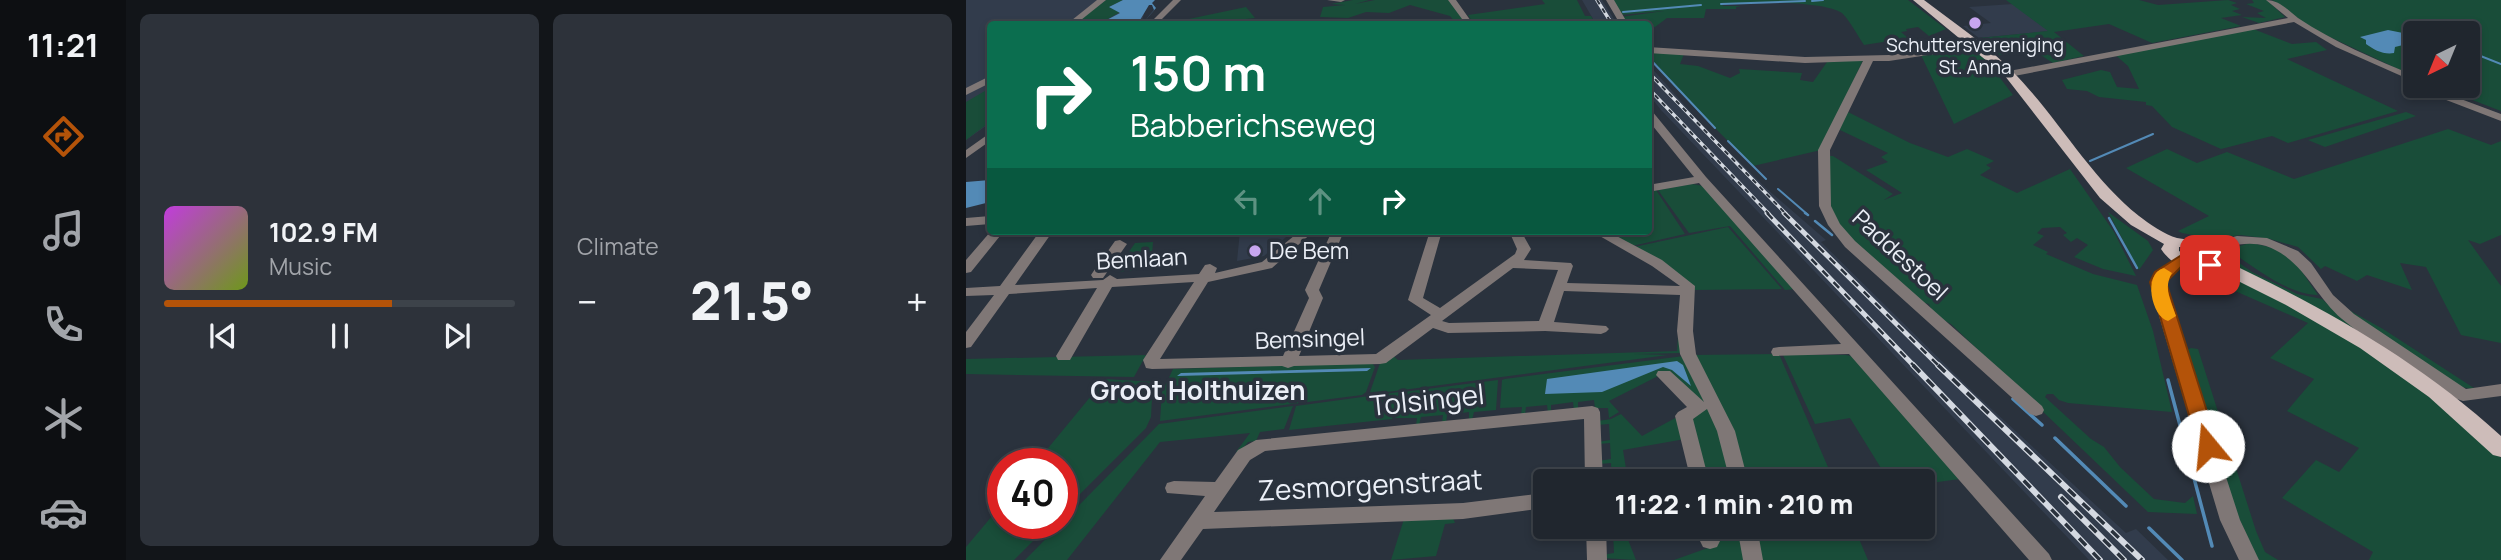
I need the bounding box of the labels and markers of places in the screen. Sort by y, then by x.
marker: Schuttersvereniging St. Anna [1967,15,1983,31]
place label: Schuttersvereniging St. Anna [1886,32,2064,80]
place label: De Bem [1269,234,1349,266]
pin [2180,235,2240,295]
marker: De Bem [1247,243,1263,259]

